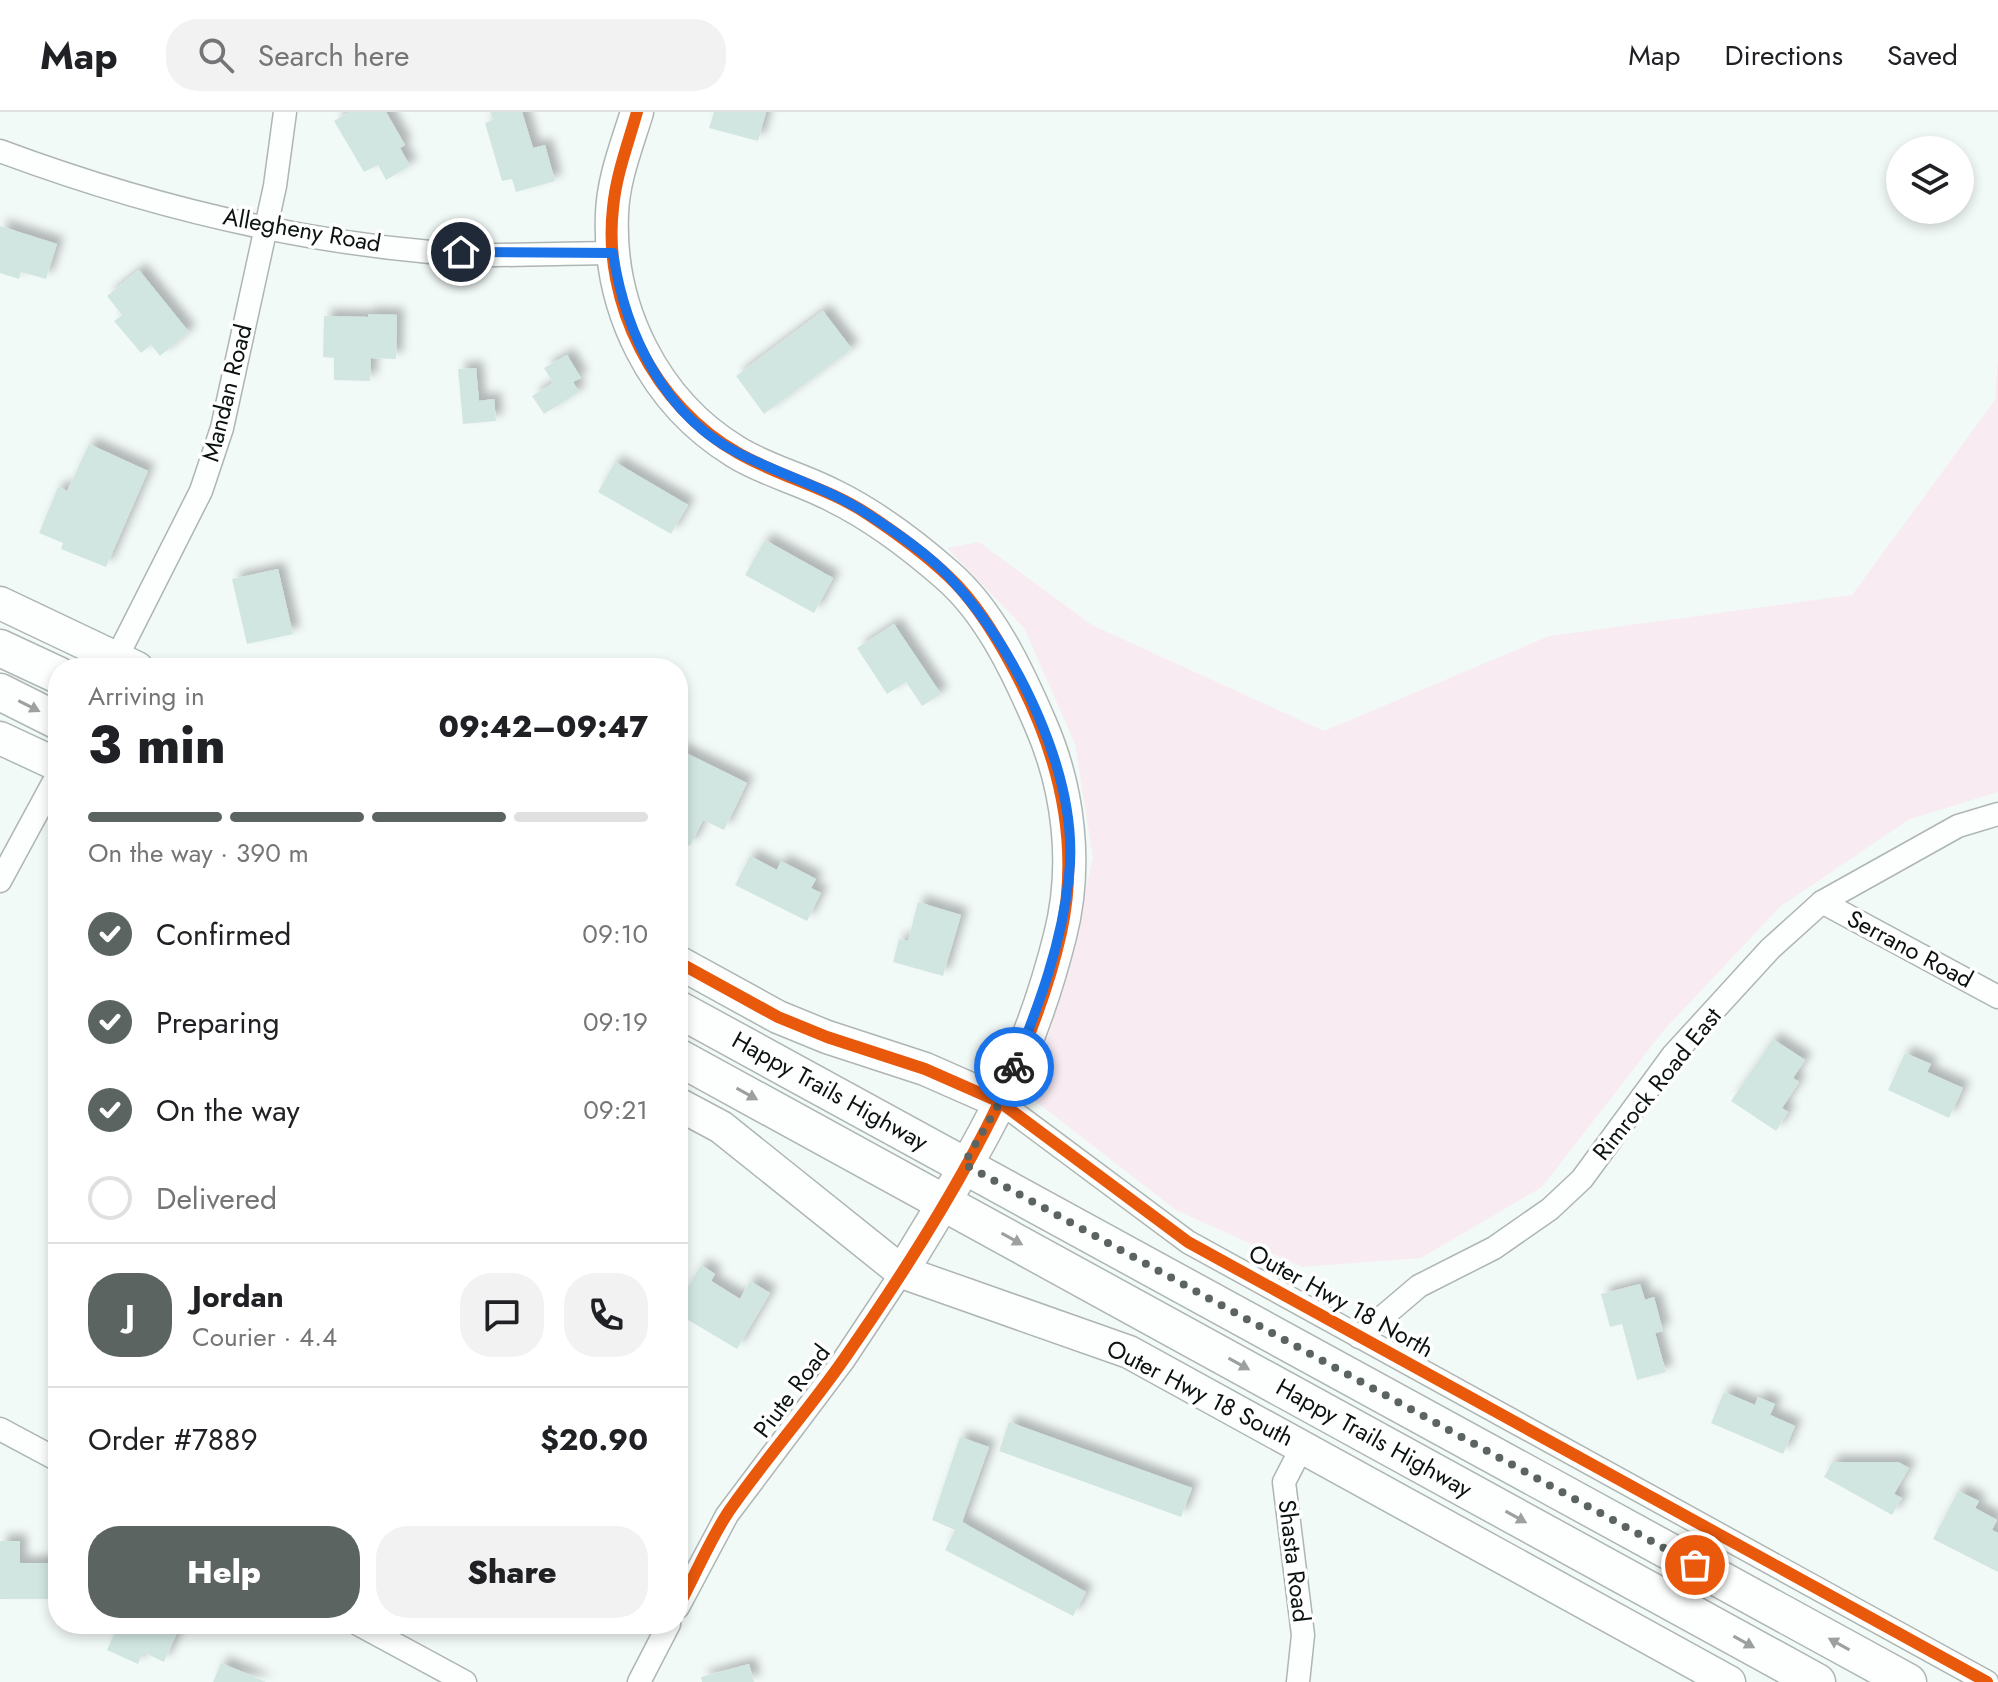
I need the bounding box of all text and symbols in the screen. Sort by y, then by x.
search box [166,19,726,91]
text: Map [40,28,118,83]
icon: search [194,33,238,77]
text: Search here [258,34,410,77]
text: Map [1628,35,1680,76]
text: Directions [1724,35,1843,76]
text: Saved [1887,35,1958,76]
map controls [1886,136,1974,224]
button: layers [1886,136,1974,224]
street label: Allegheny Road [220,198,384,261]
pin [427,218,495,286]
icon: home [439,230,483,274]
street label: Mandan Road [193,321,260,465]
text: Arriving in [88,677,205,715]
one-way arrow [18,699,40,713]
text: 09:42–09:47 [439,705,648,748]
text: 3 min [88,707,226,783]
text: On the way · 390 m [88,834,309,872]
street label: Serrano Road [1841,901,1979,996]
icon: check [88,912,132,956]
text: Confirmed [156,913,291,956]
text: 09:10 [582,915,648,953]
icon: check [88,1000,132,1044]
street label: Rimrock Road East [1584,1000,1729,1168]
text: Preparing [156,1001,280,1044]
text: 09:19 [583,1003,648,1041]
street label: Happy Trails Highway [726,1022,935,1159]
courier [974,1027,1054,1107]
icon: bike [992,1045,1036,1089]
icon: check [88,1088,132,1132]
one-way arrow [735,1088,758,1101]
text: On the way [156,1089,300,1132]
text: 09:21 [583,1091,648,1129]
text: Delivered [156,1177,277,1220]
one-way arrow [1000,1232,1023,1246]
street label: Outer Hwy 18 North [1242,1235,1440,1366]
button: chat [460,1273,544,1357]
button: phone [564,1273,648,1357]
text: Jordan [192,1275,284,1318]
text: J [125,1294,135,1337]
text: Courier · 4.4 [192,1318,337,1356]
street label: Outer Hwy 18 South [1101,1330,1300,1455]
street label: Piute Road [745,1337,838,1445]
one-way arrow [1228,1358,1251,1371]
street label: Happy Trails Highway [1270,1369,1479,1506]
text: Order #7889 [88,1418,258,1461]
text: $20.90 [540,1418,648,1461]
street label: Shasta Road [1270,1498,1319,1624]
one-way arrow [1505,1510,1528,1523]
button: Help [88,1526,360,1618]
button: Share [376,1526,648,1618]
pin [1661,1531,1729,1599]
icon: bag [1673,1543,1717,1587]
one-way arrow [1733,1635,1755,1649]
one-way arrow [1828,1638,1851,1651]

